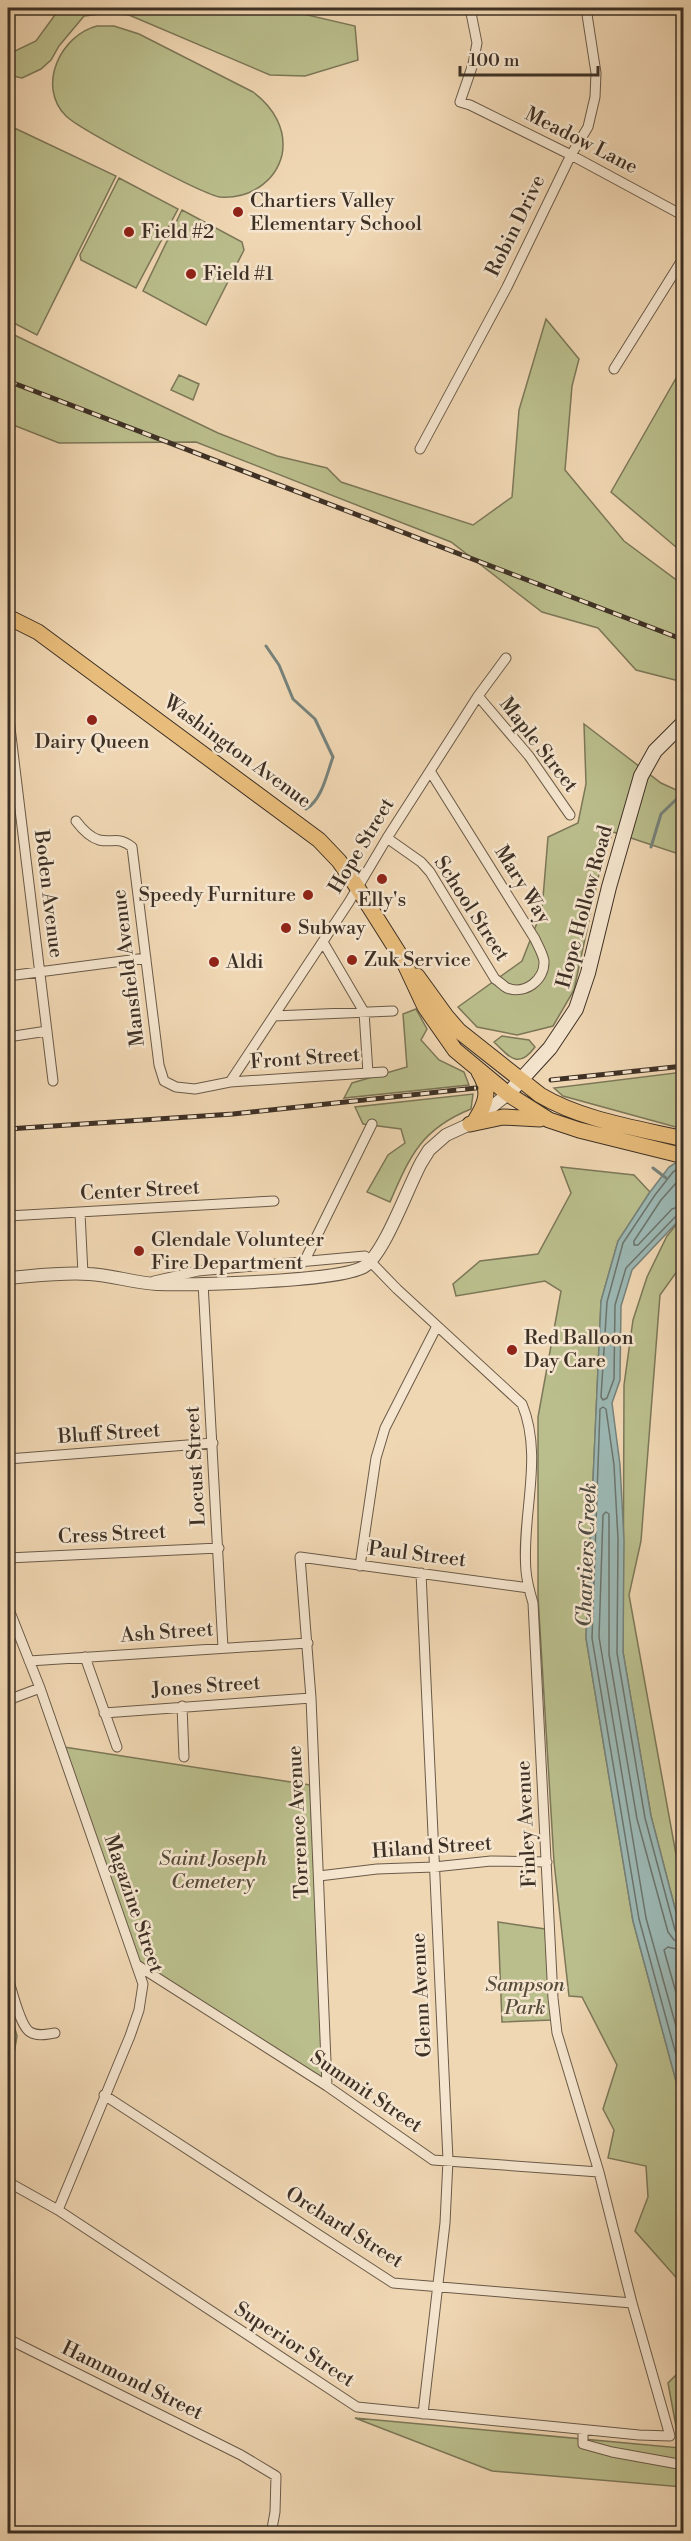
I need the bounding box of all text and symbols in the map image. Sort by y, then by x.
scale bar [460,39,598,77]
text: 100 m [469,49,520,72]
street label: Meadow Lane [520,102,642,180]
street label: Robin Drive [481,171,551,281]
place label: Chartiers Valley Elementary School [250,189,422,237]
marker: Chartiers Valley Elementary School [231,205,245,219]
place label: Field #2 [141,220,214,245]
marker: Field #2 [122,225,136,239]
place label: Field #1 [203,262,274,287]
marker: Field #1 [184,267,198,281]
street label: Washington Avenue [157,689,316,814]
street label: Maple Street [493,692,583,798]
marker: Dairy Queen [85,713,99,727]
place label: Dairy Queen [35,730,149,755]
street label: Hope Street [324,794,400,898]
street label: Hope Hollow Road [551,822,619,991]
street label: Boden Avenue [28,828,68,959]
street label: Mary Way [488,841,556,929]
street label: School Street [428,852,514,966]
marker: Elly's [375,872,389,886]
place label: Speedy Furniture [139,883,296,908]
street label: Mansfield Avenue [107,888,151,1048]
marker: Speedy Furniture [301,888,315,902]
place label: Elly's [358,888,406,913]
place label: Subway [298,916,366,941]
marker: Subway [279,921,293,935]
place label: Zuk Service [364,948,471,973]
place label: Aldi [225,950,264,975]
marker: Zuk Service [345,953,359,967]
marker: Aldi [207,955,221,969]
street label: Front Street [249,1043,361,1075]
street label: Center Street [79,1175,201,1207]
place label: Glendale Volunteer Fire Department [151,1228,324,1276]
marker: Glendale Volunteer Fire Department [132,1244,146,1258]
place label: Red Balloon Day Care [524,1326,634,1374]
marker: Red Balloon Day Care [505,1343,519,1357]
street label: Locust Street [180,1405,212,1527]
street label: Bluff Street [56,1418,161,1450]
water label: Chartiers Creek [571,1482,603,1628]
street label: Cress Street [57,1520,167,1550]
street label: Paul Street [367,1537,467,1573]
street label: Ash Street [119,1617,214,1649]
street label: Jones Street [150,1671,261,1703]
street label: Torrence Avenue [283,1745,315,1899]
street label: Finley Avenue [511,1760,543,1888]
street label: Magazine Street [98,1831,168,1977]
street label: Hiland Street [371,1831,493,1865]
park label: Saint Joseph Cemetery [159,1847,268,1895]
street label: Glenn Avenue [406,1932,438,2058]
park label: Sampson Park [485,1973,566,2021]
street label: Summit Street [305,2045,427,2139]
street label: Orchard Street [280,2182,408,2274]
street label: Superior Street [229,2297,359,2393]
street label: Hammond Street [57,2336,207,2426]

